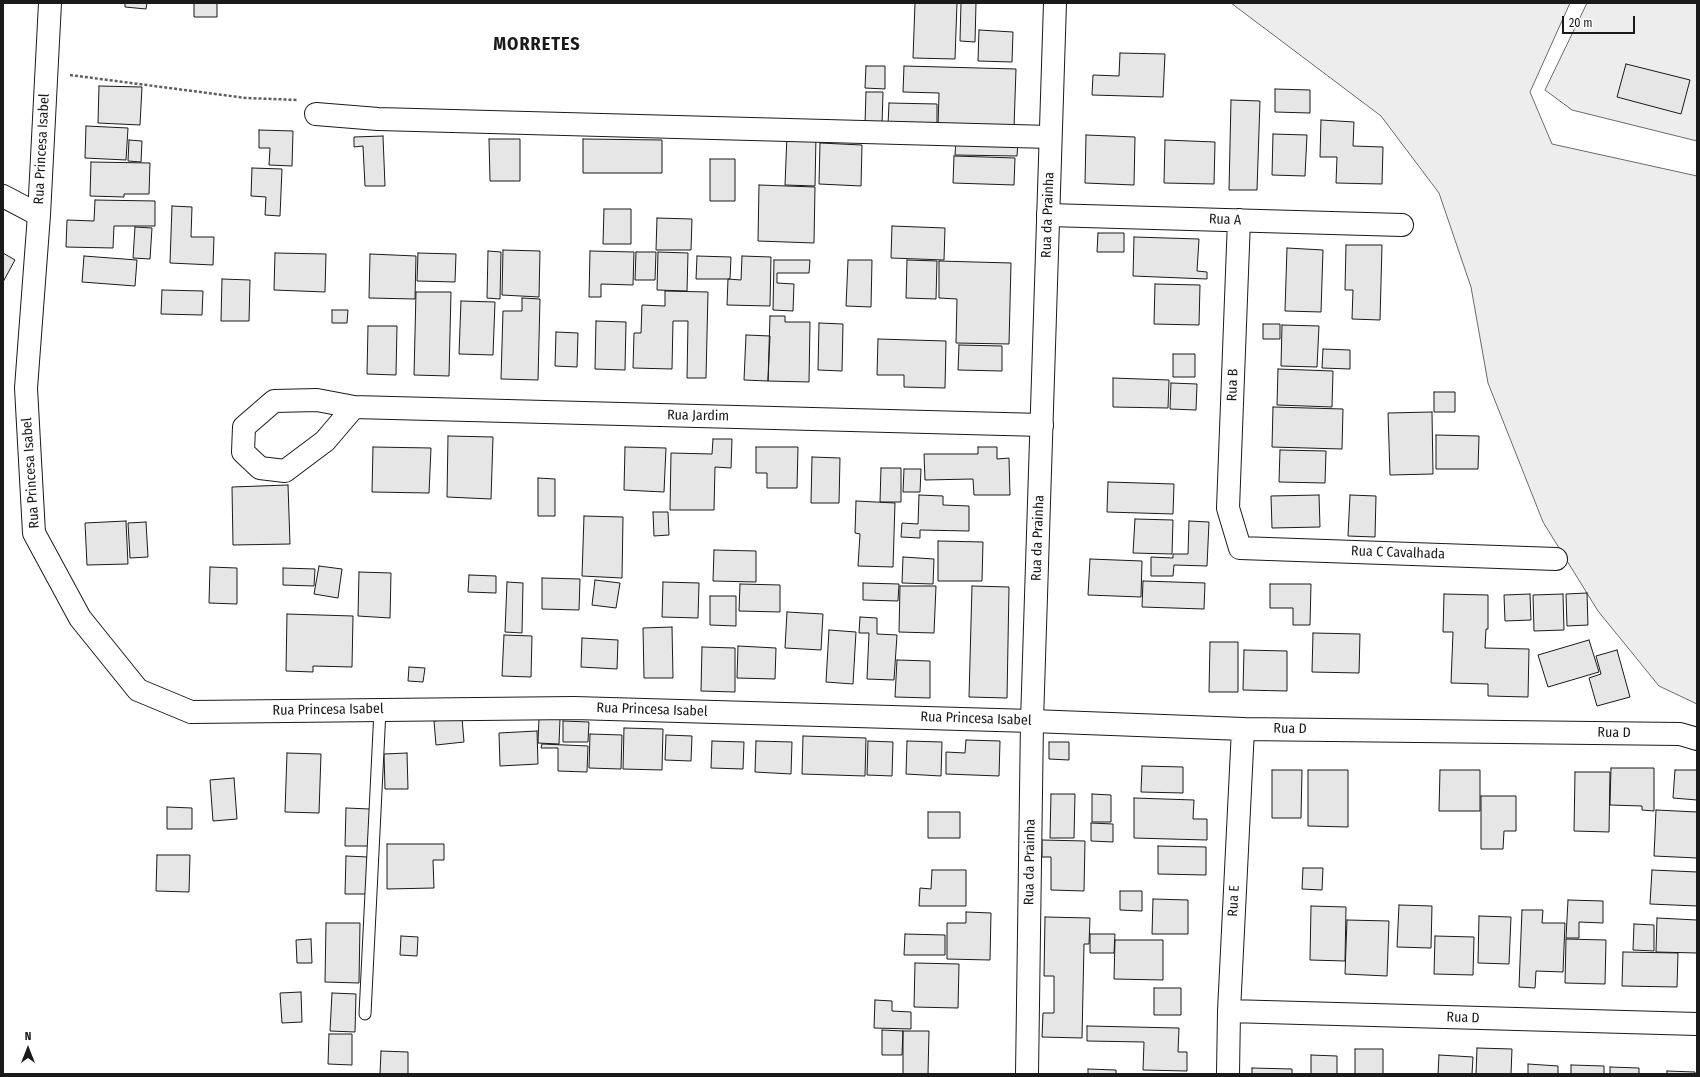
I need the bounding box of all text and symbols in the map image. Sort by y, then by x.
scale bar [1564,8,1637,34]
text: 20 m [1569,16,1593,30]
district label: MORRETES [493,34,581,56]
street label: Rua Princesa Isabel [31,93,53,205]
street label: Rua da Prainha [1038,172,1058,258]
street label: Rua A [1208,211,1242,229]
street label: Rua B [1224,368,1242,402]
street label: Rua Jardim [667,407,729,425]
street label: Rua Princesa Isabel [19,417,43,529]
street label: Rua da Prainha [1028,495,1048,581]
street label: Rua C Cavalhada [1351,543,1445,563]
street label: Rua Princesa Isabel [596,700,708,720]
street label: Rua Princesa Isabel [272,701,384,719]
street label: Rua Princesa Isabel [920,709,1032,729]
street label: Rua D [1273,720,1307,738]
street label: Rua D [1597,724,1631,742]
street label: Rua da Prainha [1021,819,1039,905]
street label: Rua E [1225,885,1243,917]
street label: Rua D [1446,1009,1480,1027]
north arrow [8,1029,48,1069]
text: N [25,1030,31,1043]

